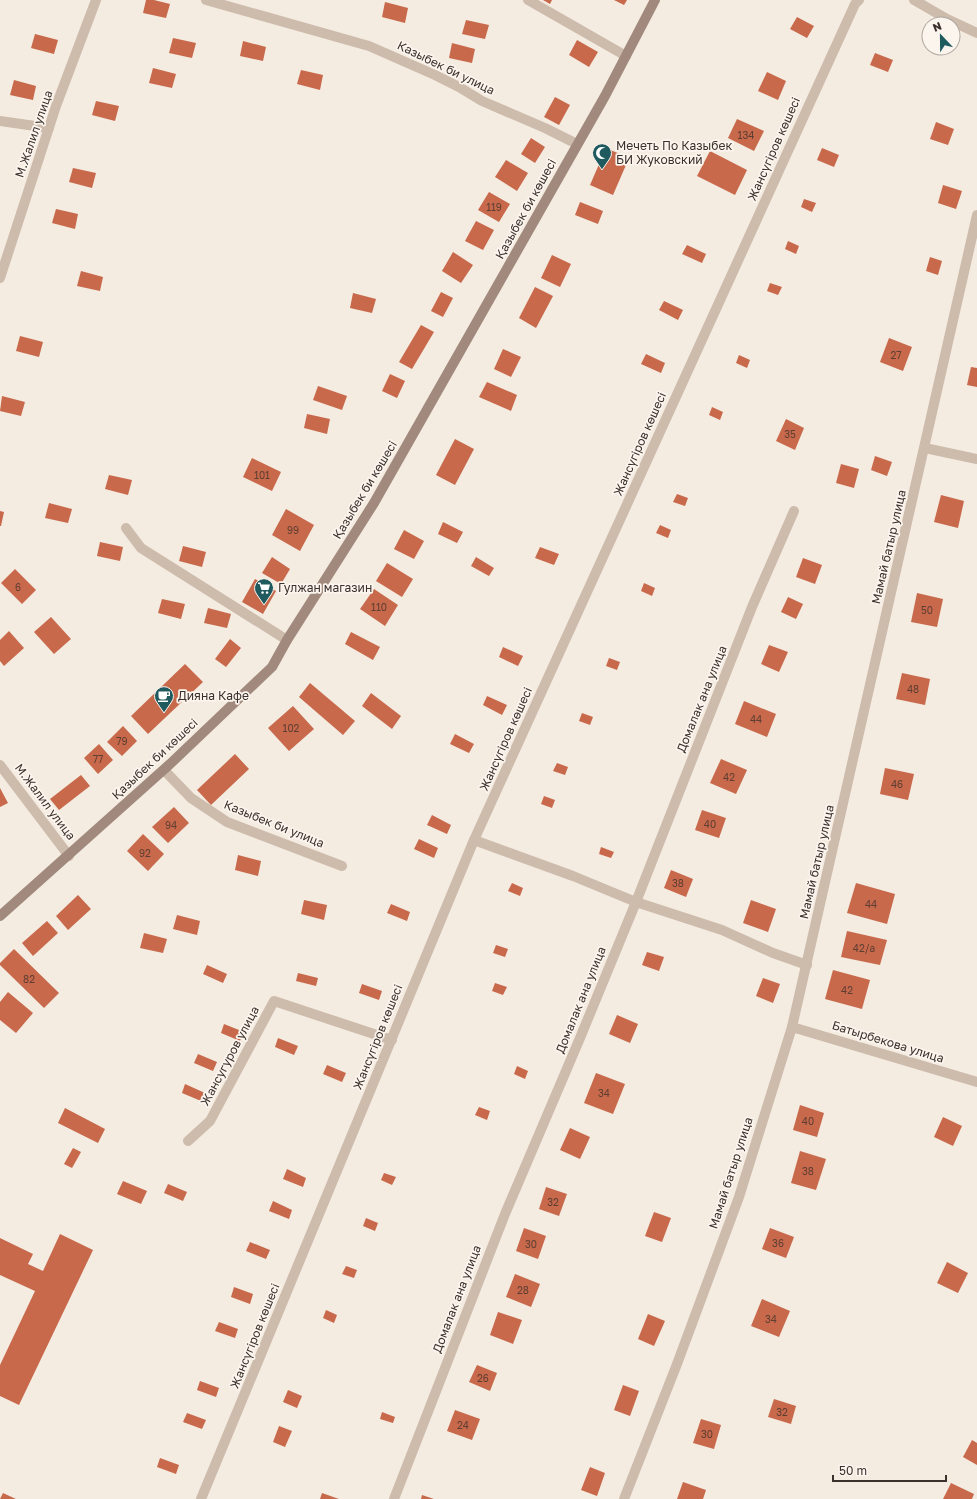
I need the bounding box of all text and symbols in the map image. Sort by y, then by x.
north arrow [921,16,961,56]
text: N [931,19,943,34]
street label: Казыбек би улица [395,37,497,98]
street label: М.Жалил улица [12,88,56,180]
street label: Жансүгіров көшесі [744,95,803,203]
house number: 134 [738,129,754,141]
place label: Мечеть По Казыбек БИ Жуковский [616,138,732,167]
mosque icon: Мечеть По Казыбек БИ Жуковский [591,142,613,170]
street label: Қазыбек би көшесі [492,156,559,261]
house number: 119 [486,201,502,213]
house number: 27 [890,349,902,361]
street label: Жансүгіров көшесі [610,390,669,498]
house number: 35 [784,428,796,440]
street label: Қазыбек би көшесі [329,438,400,542]
house number: 101 [254,469,270,481]
street label: Мамай батыр улица [868,488,909,605]
house number: 99 [287,524,299,536]
supermarket icon: Гулжан магазин [253,577,275,605]
place label: Гулжан магазин [278,580,372,595]
house number: 6 [15,581,21,593]
house number: 110 [371,601,387,613]
house number: 50 [921,604,933,616]
street label: Домалак ана улица [673,643,730,754]
house number: 48 [907,683,919,695]
cafe icon: Дияна Кафе [153,685,175,713]
street label: Жансүгіров көшесі [476,685,535,793]
place label: Дияна Кафе [178,688,249,703]
house number: 44 [750,713,762,725]
street label: Қазыбек би көшесі [109,715,201,802]
house number: 102 [283,722,300,734]
house number: 79 [116,735,128,747]
house number: 77 [93,753,103,765]
street label: М.Жалил улица [12,761,79,843]
house number: 42 [723,771,735,783]
house number: 46 [891,778,903,790]
street label: Казыбек би улица [222,797,326,850]
street label: Мамай батыр улица [796,803,837,920]
house number: 40 [704,818,716,830]
house number: 94 [165,819,177,831]
house number: 92 [139,847,151,859]
house number: 38 [672,877,684,889]
house number: 44 [865,898,877,910]
house number: 42/а [853,942,875,954]
street label: Домалак ана улица [552,944,609,1055]
house number: 82 [23,973,35,985]
street label: Жансүгіров көшесі [350,982,405,1092]
house number: 42 [841,984,853,996]
street label: Жансугуров улица [197,1003,262,1108]
street label: Батырбекова улица [830,1017,946,1066]
house number: 34 [598,1087,610,1099]
street label: Мамай батыр улица [705,1115,756,1231]
house number: 40 [802,1115,814,1127]
house number: 38 [802,1165,814,1177]
house number: 32 [547,1196,559,1208]
house number: 36 [772,1237,784,1249]
house number: 30 [525,1238,537,1250]
street label: Домалак ана улица [429,1243,484,1355]
street label: Жансүгіров көшесі [227,1281,282,1391]
house number: 28 [517,1284,529,1296]
house number: 34 [765,1313,777,1325]
house number: 26 [477,1372,489,1384]
house number: 32 [776,1406,788,1418]
house number: 24 [457,1419,469,1431]
house number: 30 [701,1428,713,1440]
scale bar [833,1457,946,1483]
text: 50 m [839,1463,867,1478]

